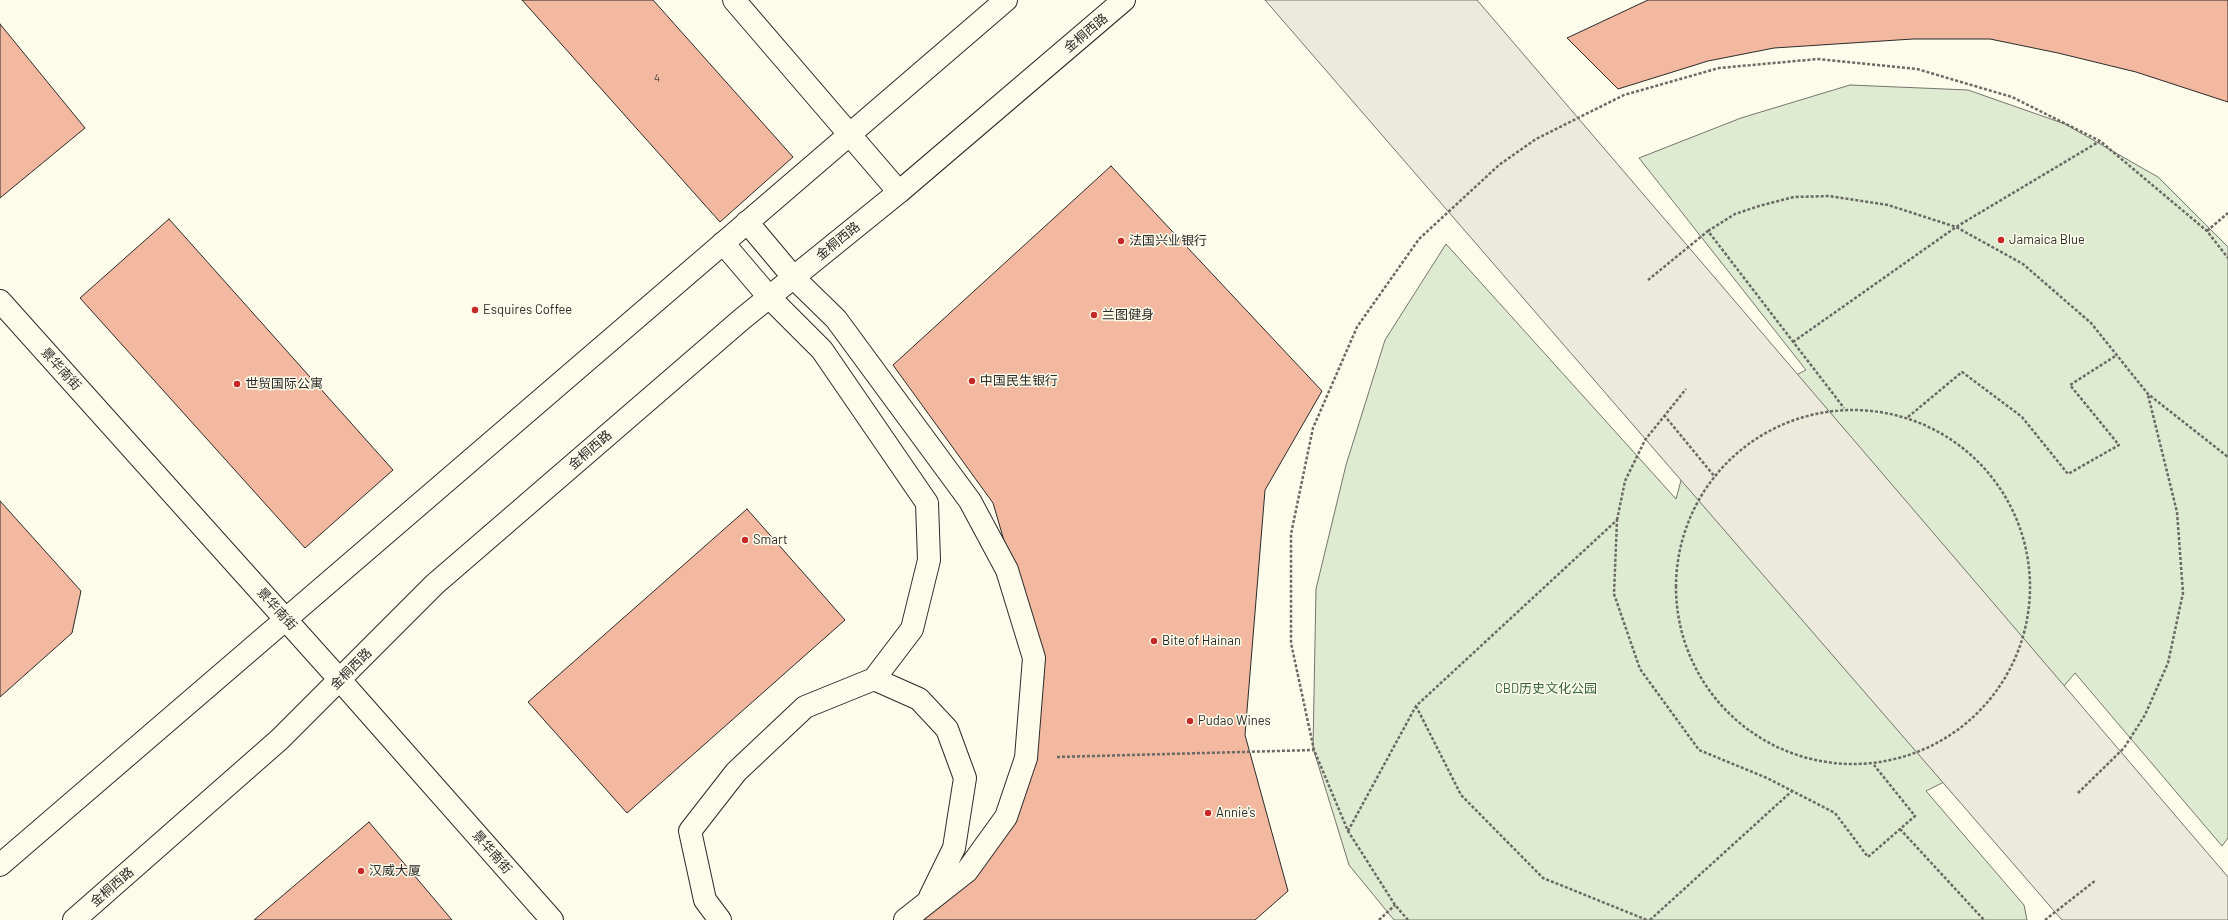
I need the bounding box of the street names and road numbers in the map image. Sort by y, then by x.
street label: 金桐西路 [1061,10,1111,56]
street label: 金桐西路 [813,219,863,263]
street label: 景华南街 [38,344,84,394]
street label: 金桐西路 [565,427,615,473]
street label: 景华南街 [254,584,300,634]
street label: 金桐西路 [327,645,375,693]
street label: 景华南街 [469,827,515,877]
street label: 金桐西路 [87,864,137,910]

